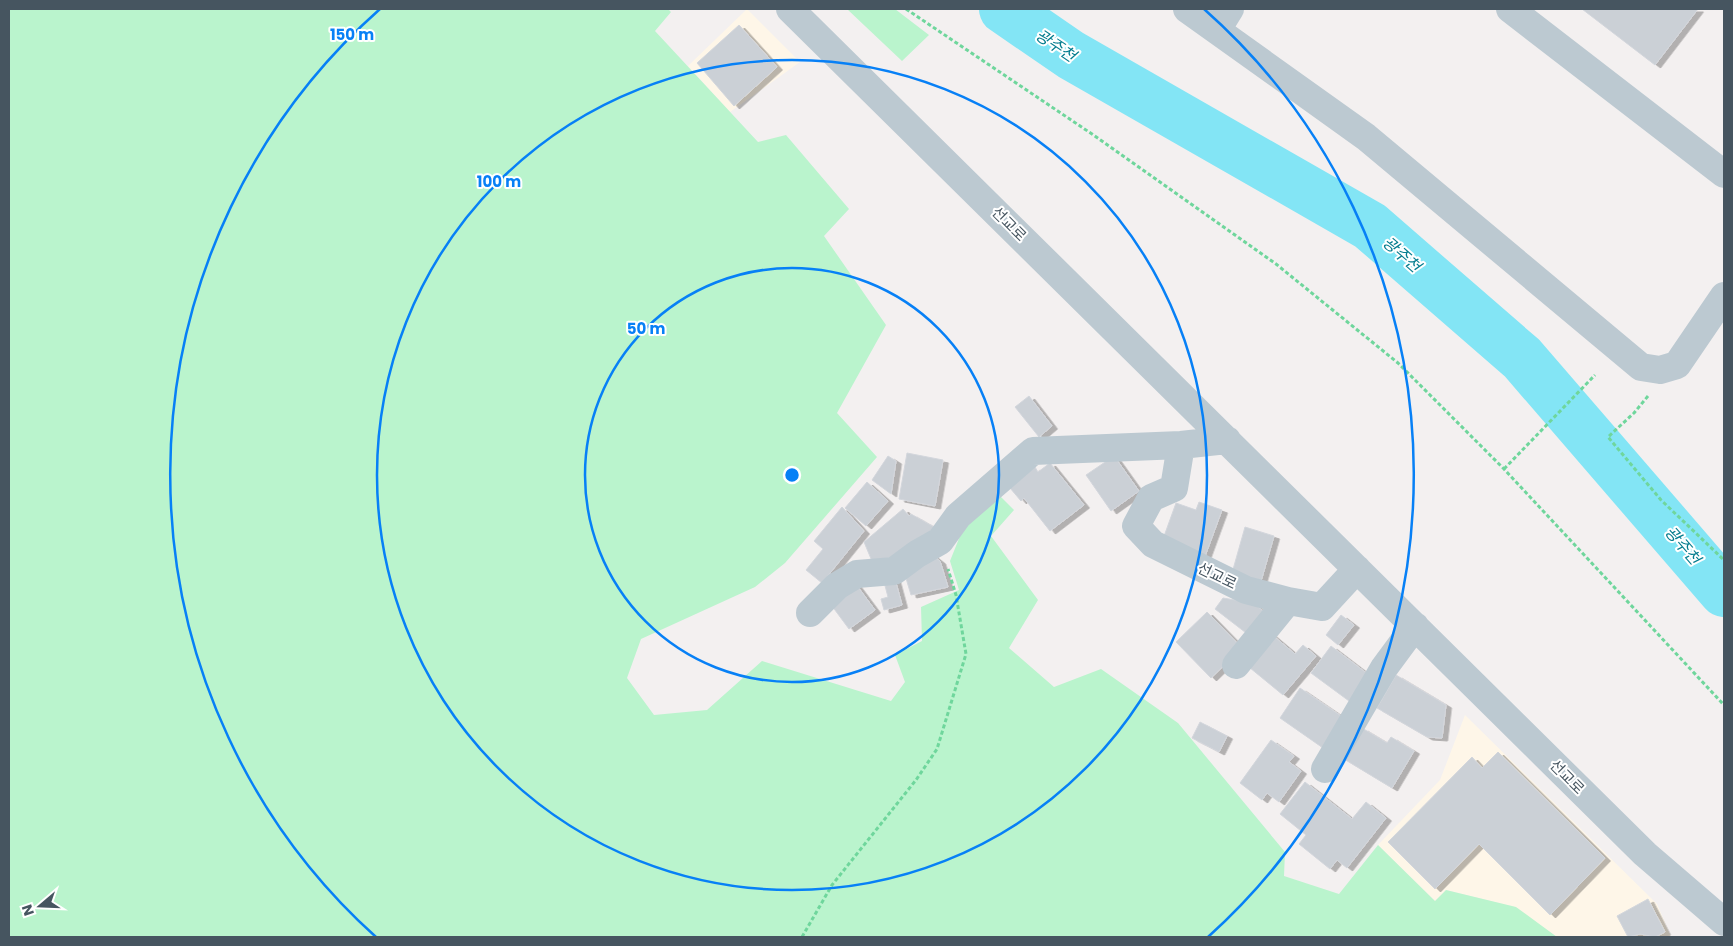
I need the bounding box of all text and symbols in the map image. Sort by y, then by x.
text: 150 m [330,24,374,45]
water label: 광주천 [1031,24,1082,69]
text: 100 m [477,171,521,192]
street label: 선교로 [987,202,1031,246]
water label: 광주천 [1377,231,1428,279]
text: 50 m [627,318,665,339]
centre of rings [783,466,801,484]
water label: 광주천 [1659,521,1707,571]
street label: 선교로 [1194,557,1240,594]
street label: 선교로 [1545,755,1589,799]
north arrow [15,881,65,931]
text: N [17,902,39,918]

